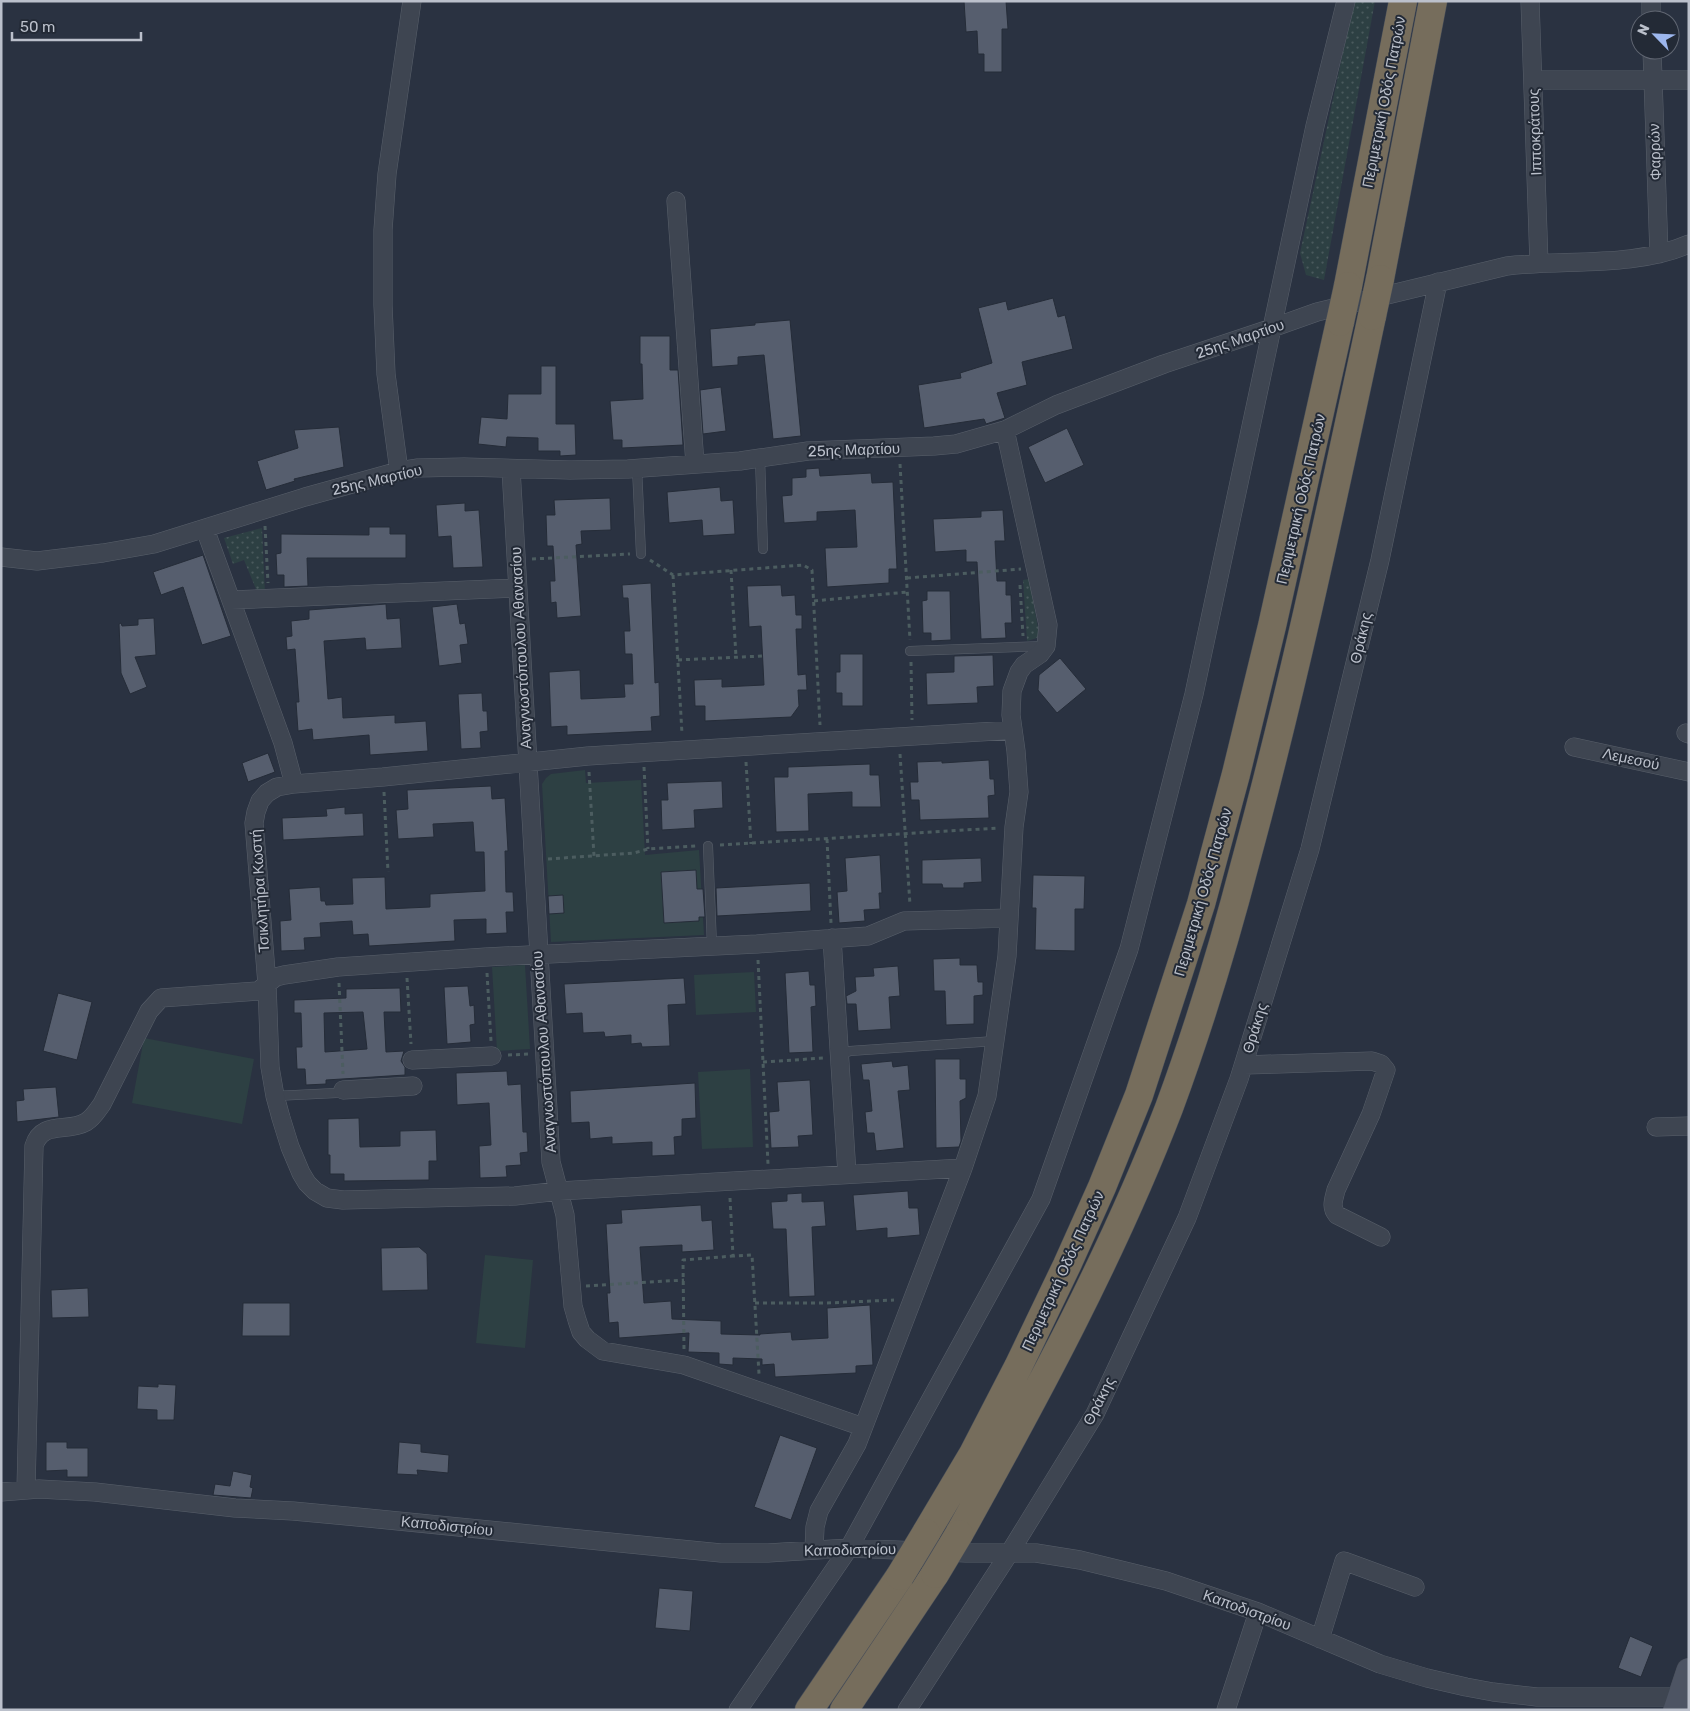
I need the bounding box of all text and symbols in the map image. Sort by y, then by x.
scale bar [12,10,141,42]
north arrow [1630,10,1680,60]
street label: Περιμετρική Οδός Πατρών [1359,15,1409,189]
text: 50 m [20,18,55,36]
text: N [1634,22,1653,38]
street label: Ιπποκράτους [1524,88,1546,176]
street label: Φαρρών [1645,123,1665,181]
street label: 25ης Μαρτίου [1193,315,1287,363]
street label: Περιμετρική Οδός Πατρών [1273,412,1329,586]
street label: 25ης Μαρτίου [808,439,900,461]
street label: 25ης Μαρτίου [330,461,424,499]
street label: Αναγνωστόπουλου Αθανασίου [507,546,535,750]
street label: Θράκης [1346,611,1376,665]
street label: Λεμεσού [1601,744,1661,774]
street label: Περιμετρική Οδός Πατρών [1170,806,1236,978]
street label: Τσικλητήρα Κωστή [247,829,273,953]
street label: Αναγνωστόπουλου Αθανασίου [528,950,560,1154]
street label: Θράκης [1239,1001,1271,1055]
street label: Περιμετρική Οδός Πατρών [1018,1188,1108,1354]
street label: Θράκης [1079,1374,1119,1428]
street label: Καποδιστρίου [400,1512,494,1540]
street label: Καποδιστρίου [804,1540,896,1560]
street label: Καποδιστρίου [1201,1586,1293,1634]

